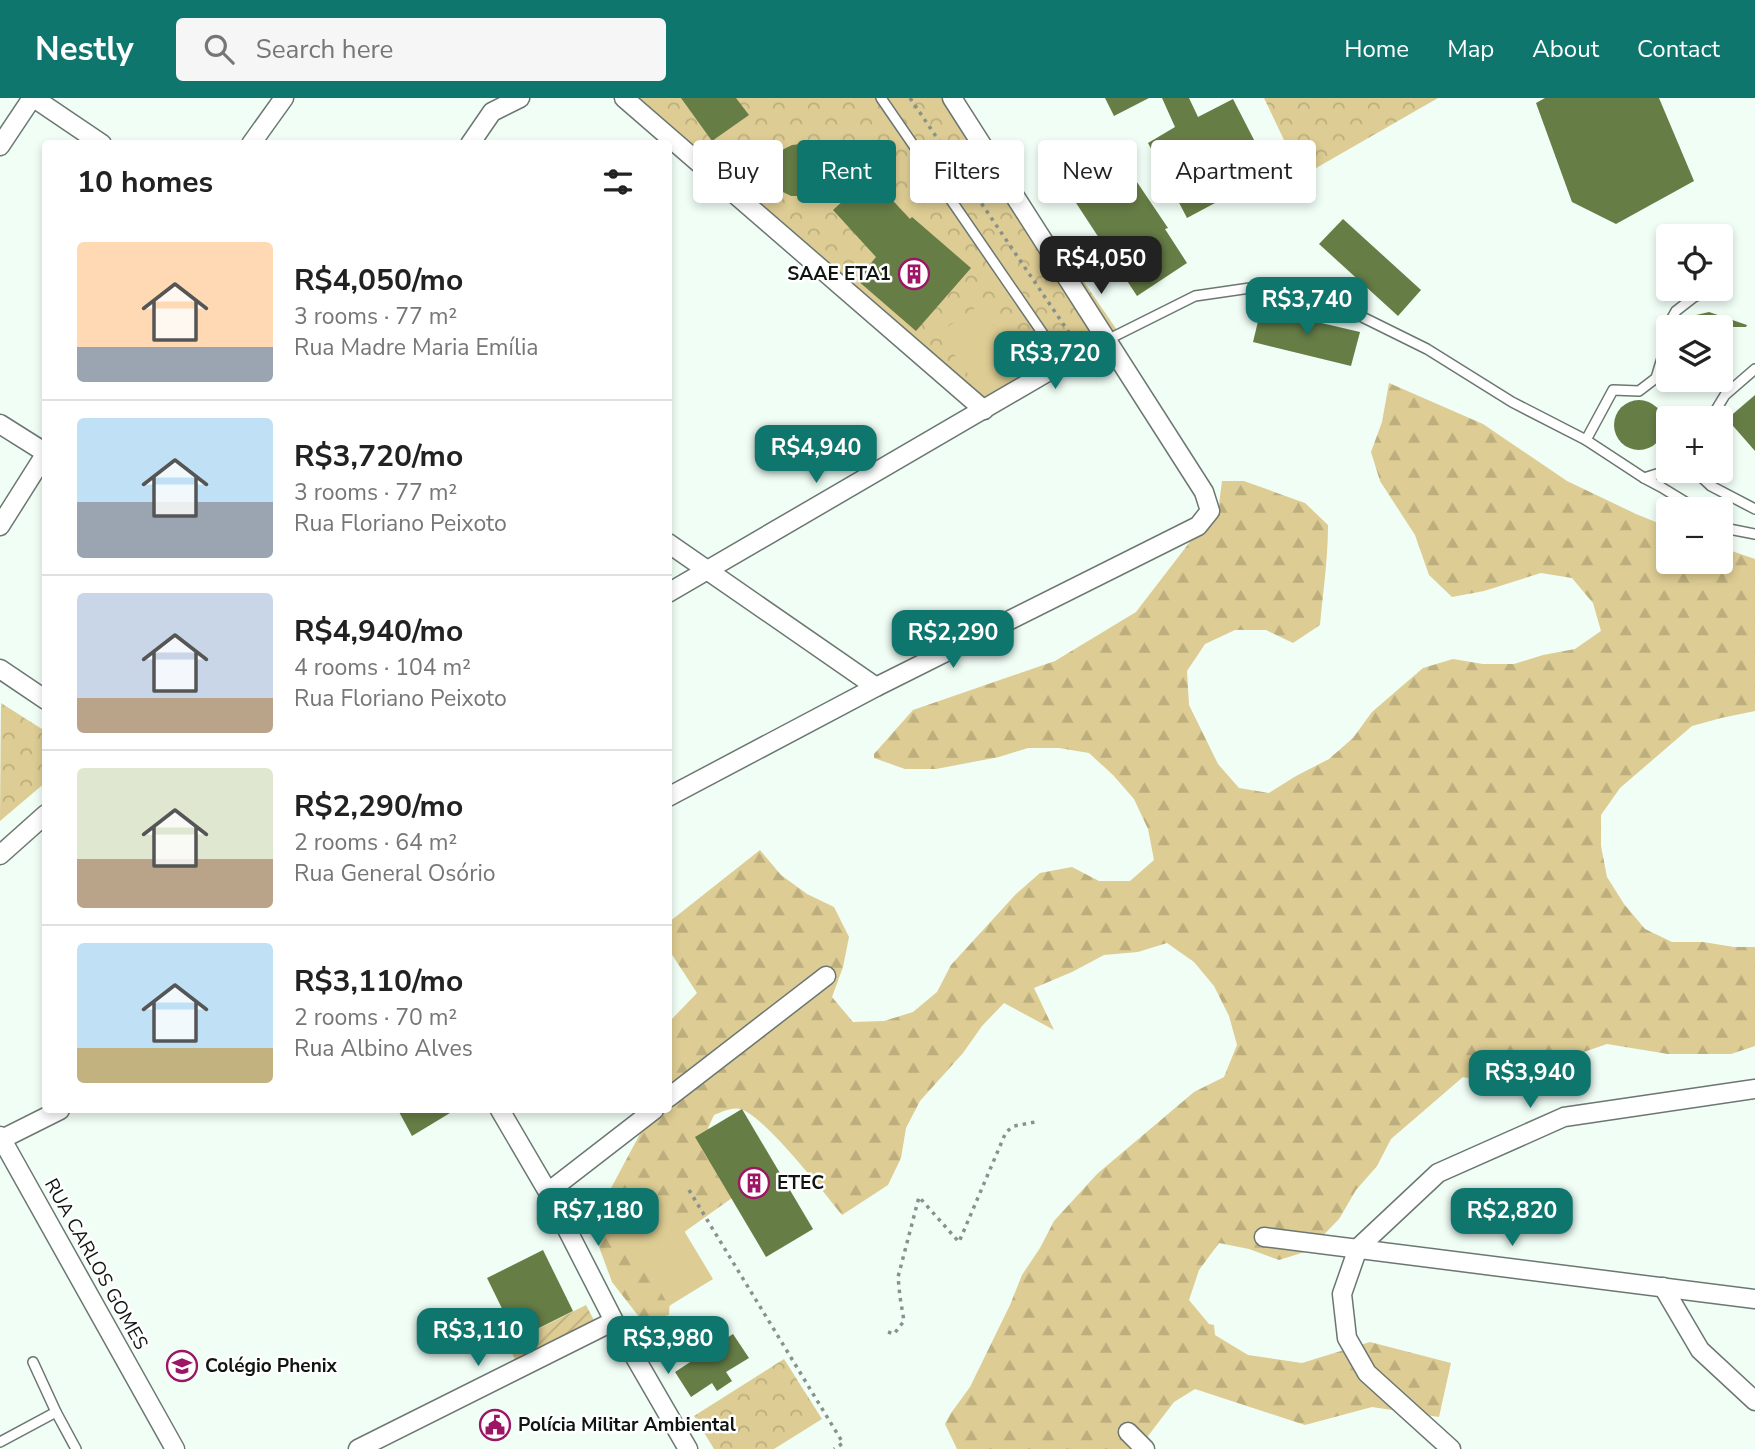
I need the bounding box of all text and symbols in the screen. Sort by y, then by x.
search box [176,18,666,81]
text: Nestly [35,27,134,72]
icon: search [200,30,238,68]
text: Search here [256,32,393,67]
text: Home [1344,33,1409,65]
text: Map [1447,33,1494,65]
text: About [1532,33,1599,65]
text: Contact [1637,33,1720,65]
chip: Buy [693,140,783,203]
chip: Rent [797,140,896,203]
chip: Filters [910,140,1024,203]
chip: New [1038,140,1137,203]
chip: Apartment [1151,140,1316,203]
text: 10 homes [77,162,213,203]
icon: filters [599,163,637,201]
map controls [1656,224,1733,574]
button: locate [1656,224,1733,301]
pin: R$4,050 [1036,236,1166,296]
text: R$4,050 [1056,243,1146,274]
building icon: SAAE ETA1 [897,257,931,291]
text: R$4,050/mo [294,260,463,301]
place label: SAAE ETA1 [787,261,891,287]
icon: home [133,270,217,354]
pin: R$3,740 [1242,278,1372,337]
text: R$3,740 [1262,284,1352,315]
text: 3 rooms · 77 m² [294,301,457,332]
button: layers [1656,315,1733,392]
pin: R$3,720 [990,331,1120,391]
text: Rua Madre Maria Emília [294,332,539,363]
text: R$3,720 [1010,338,1100,369]
button: + [1656,406,1733,483]
pin: R$4,940 [751,426,881,485]
text: R$4,940 [771,432,861,463]
text: R$3,720/mo [294,436,463,477]
icon: home [133,446,217,530]
text: 3 rooms · 77 m² [294,477,457,508]
button: − [1656,497,1733,574]
text: Rua Floriano Peixoto [294,508,507,539]
pin: R$2,290 [888,610,1018,670]
text: R$4,940/mo [294,611,463,652]
text: R$2,290 [908,617,998,648]
icon: home [133,621,217,705]
text: 4 rooms · 104 m² [294,652,471,683]
text: Rua Floriano Peixoto [294,683,507,714]
text: R$2,290/mo [294,786,463,827]
icon: home [133,796,217,880]
text: 2 rooms · 64 m² [294,827,457,858]
text: Rua General Osório [294,858,496,889]
text: R$3,110/mo [294,961,463,1002]
icon: home [133,971,217,1055]
text: 2 rooms · 70 m² [294,1002,457,1033]
text: Rua Albino Alves [294,1033,473,1064]
pin: R$3,940 [1465,1051,1595,1110]
text: R$3,940 [1485,1057,1575,1088]
building icon: ETEC [737,1166,771,1200]
place label: ETEC [777,1170,824,1196]
street label: RUA CARLOS GOMES [38,1174,154,1354]
pin: R$7,180 [533,1188,663,1248]
pin: R$2,820 [1447,1188,1577,1248]
text: R$7,180 [553,1195,643,1226]
text: R$2,820 [1467,1195,1557,1226]
pin: R$3,110 [413,1308,543,1368]
text: R$3,110 [433,1315,523,1346]
pin: R$3,980 [603,1316,733,1376]
text: R$3,980 [623,1323,713,1354]
school or university icon: Colégio Phenix [165,1349,199,1383]
place label: Colégio Phenix [205,1353,338,1379]
public building icon: Polícia Militar Ambiental [478,1408,512,1442]
place label: Polícia Militar Ambiental [518,1412,736,1438]

